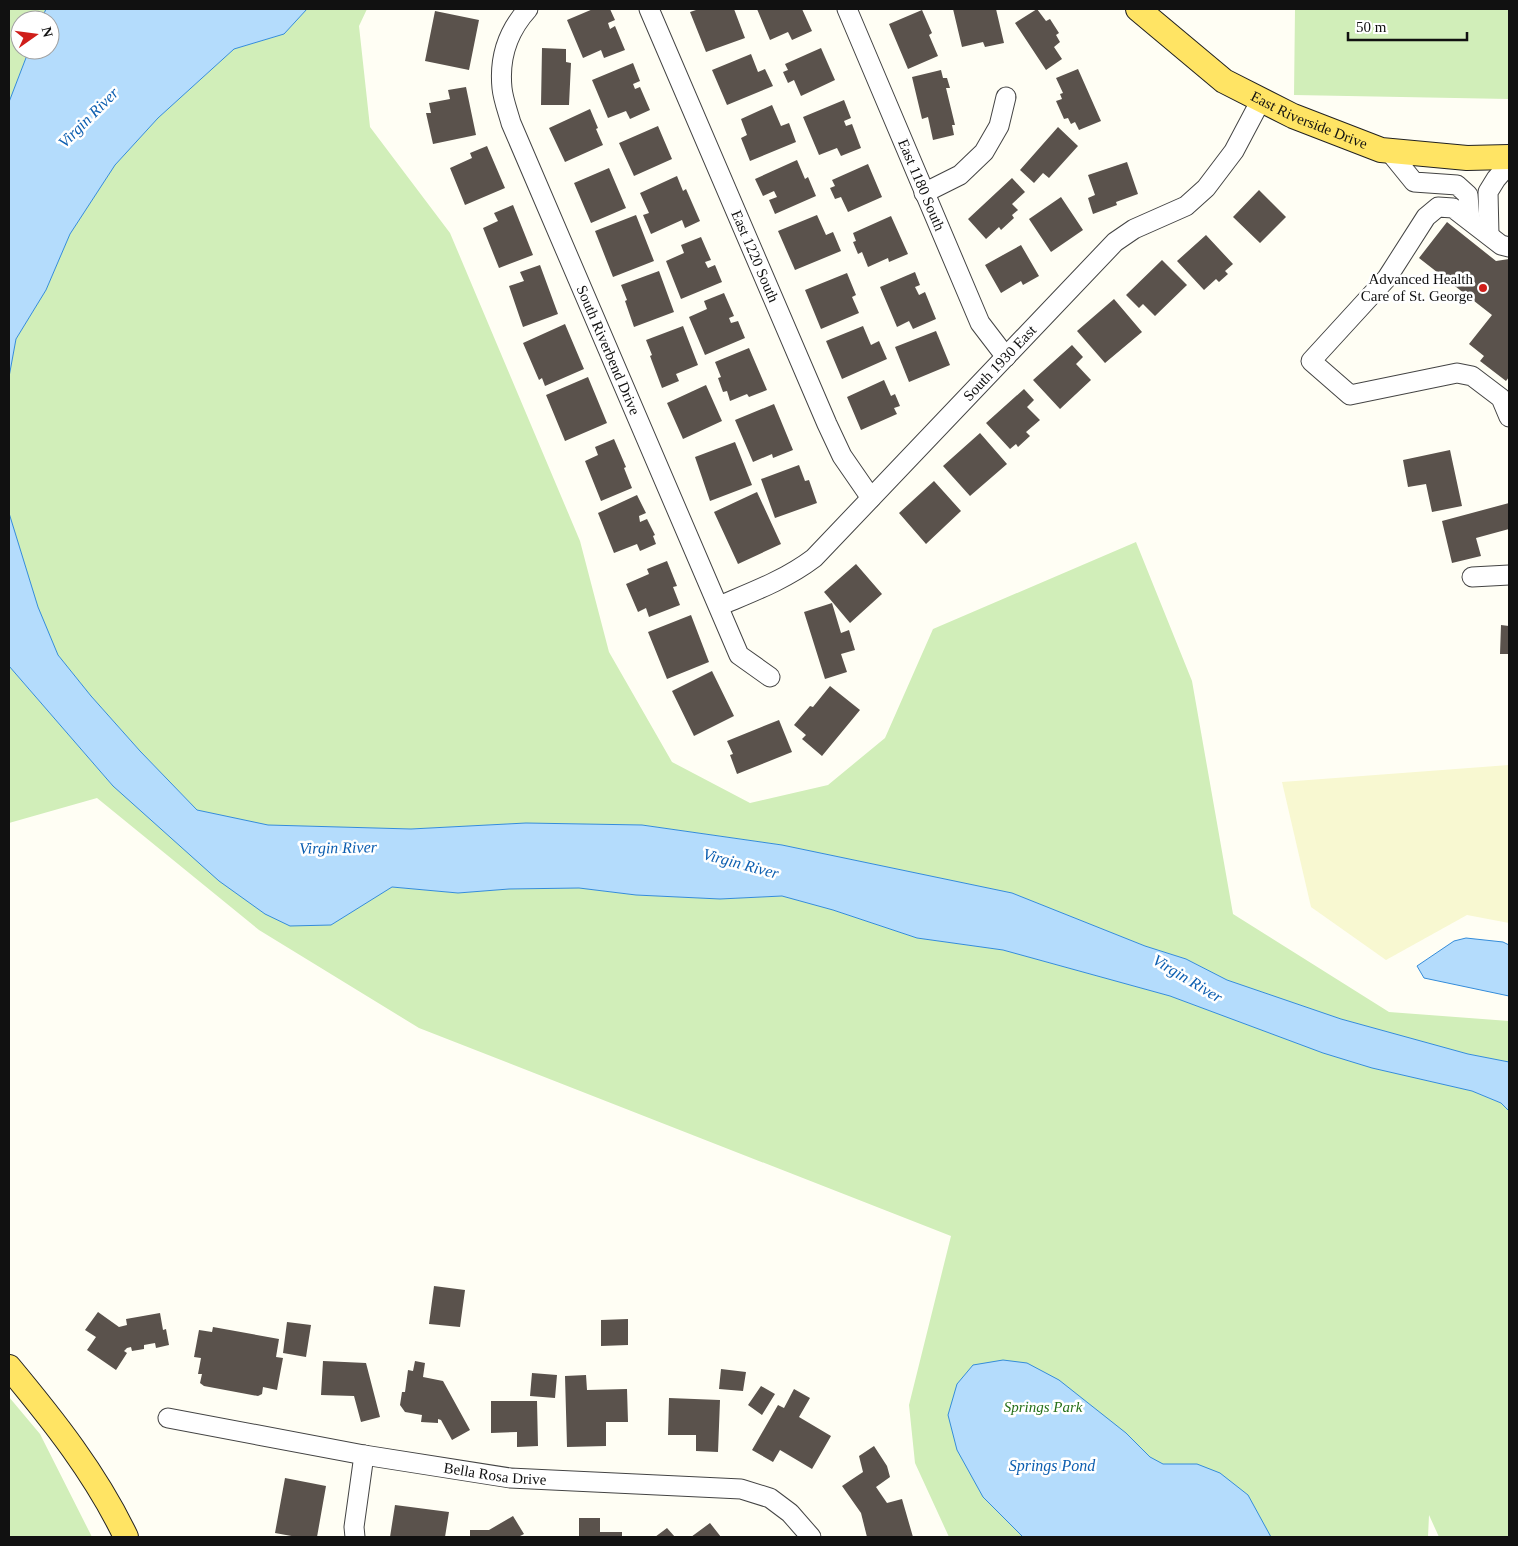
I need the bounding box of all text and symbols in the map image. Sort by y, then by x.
north arrow [10,10,60,60]
scale bar [1348,10,1467,42]
text: 50 m [1356,19,1387,35]
text: N [39,25,56,39]
water label: Virgin River [55,83,123,152]
street label: East Riverside Drive [1248,88,1370,152]
street label: East 1180 South [895,137,948,233]
street label: East 1220 South [728,208,782,305]
place label: Advanced Health Care of St. George [1361,271,1473,304]
marker: Advanced Health Care of St. George [1477,282,1489,294]
street label: South Riverbend Drive [574,283,643,418]
street label: South 1930 East [960,321,1040,404]
water label: Virgin River [299,838,378,858]
water label: Virgin River [701,845,781,883]
water label: Virgin River [1150,951,1226,1007]
park label: Springs Park [1004,1399,1083,1415]
water label: Springs Pond [1009,1457,1096,1475]
street label: Bella Rosa Drive [443,1460,547,1488]

